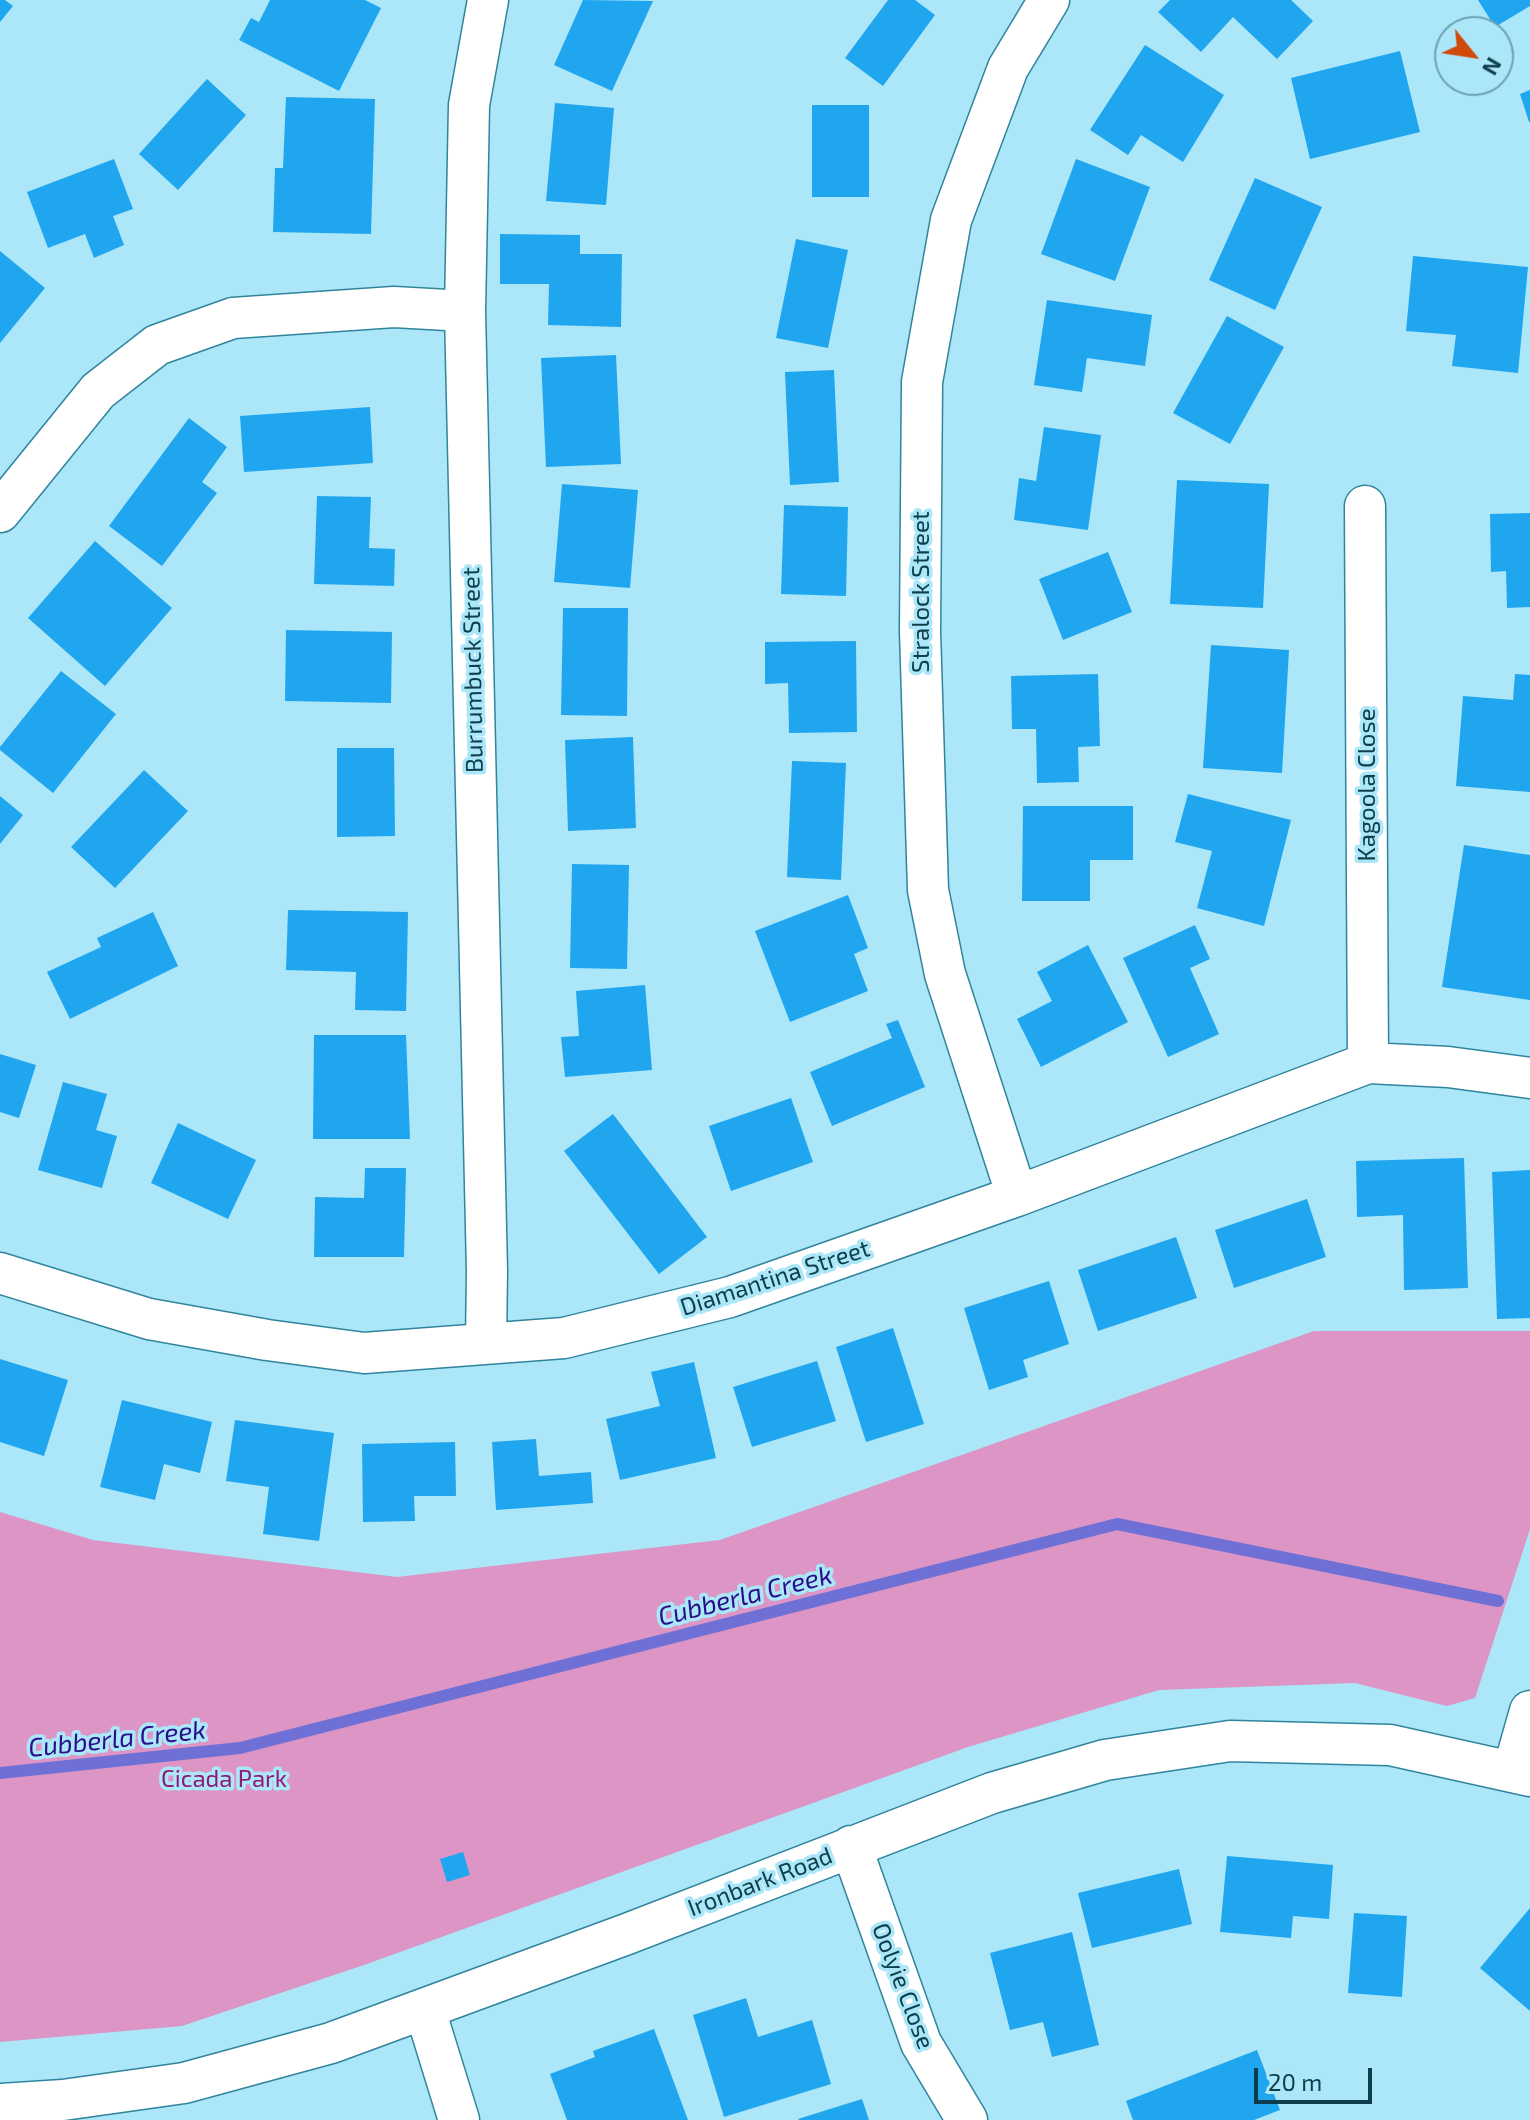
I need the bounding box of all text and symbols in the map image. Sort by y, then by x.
north arrow [1434,16,1514,96]
text: N [1478,54,1508,80]
street label: Stralock Street [907,511,935,673]
street label: Burrumbuck Street [457,567,489,773]
street label: Kagoola Close [1353,708,1381,862]
street label: Diamantina Street [677,1234,873,1322]
water label: Cubberla Creek [655,1559,835,1633]
water label: Cubberla Creek [27,1714,207,1764]
park label: Cicada Park [161,1765,287,1793]
street label: Ironbark Road [684,1841,836,1923]
street label: Oolyie Close [866,1919,940,2053]
scale bar [1258,2052,1376,2102]
text: 20 m [1268,2067,1322,2096]

